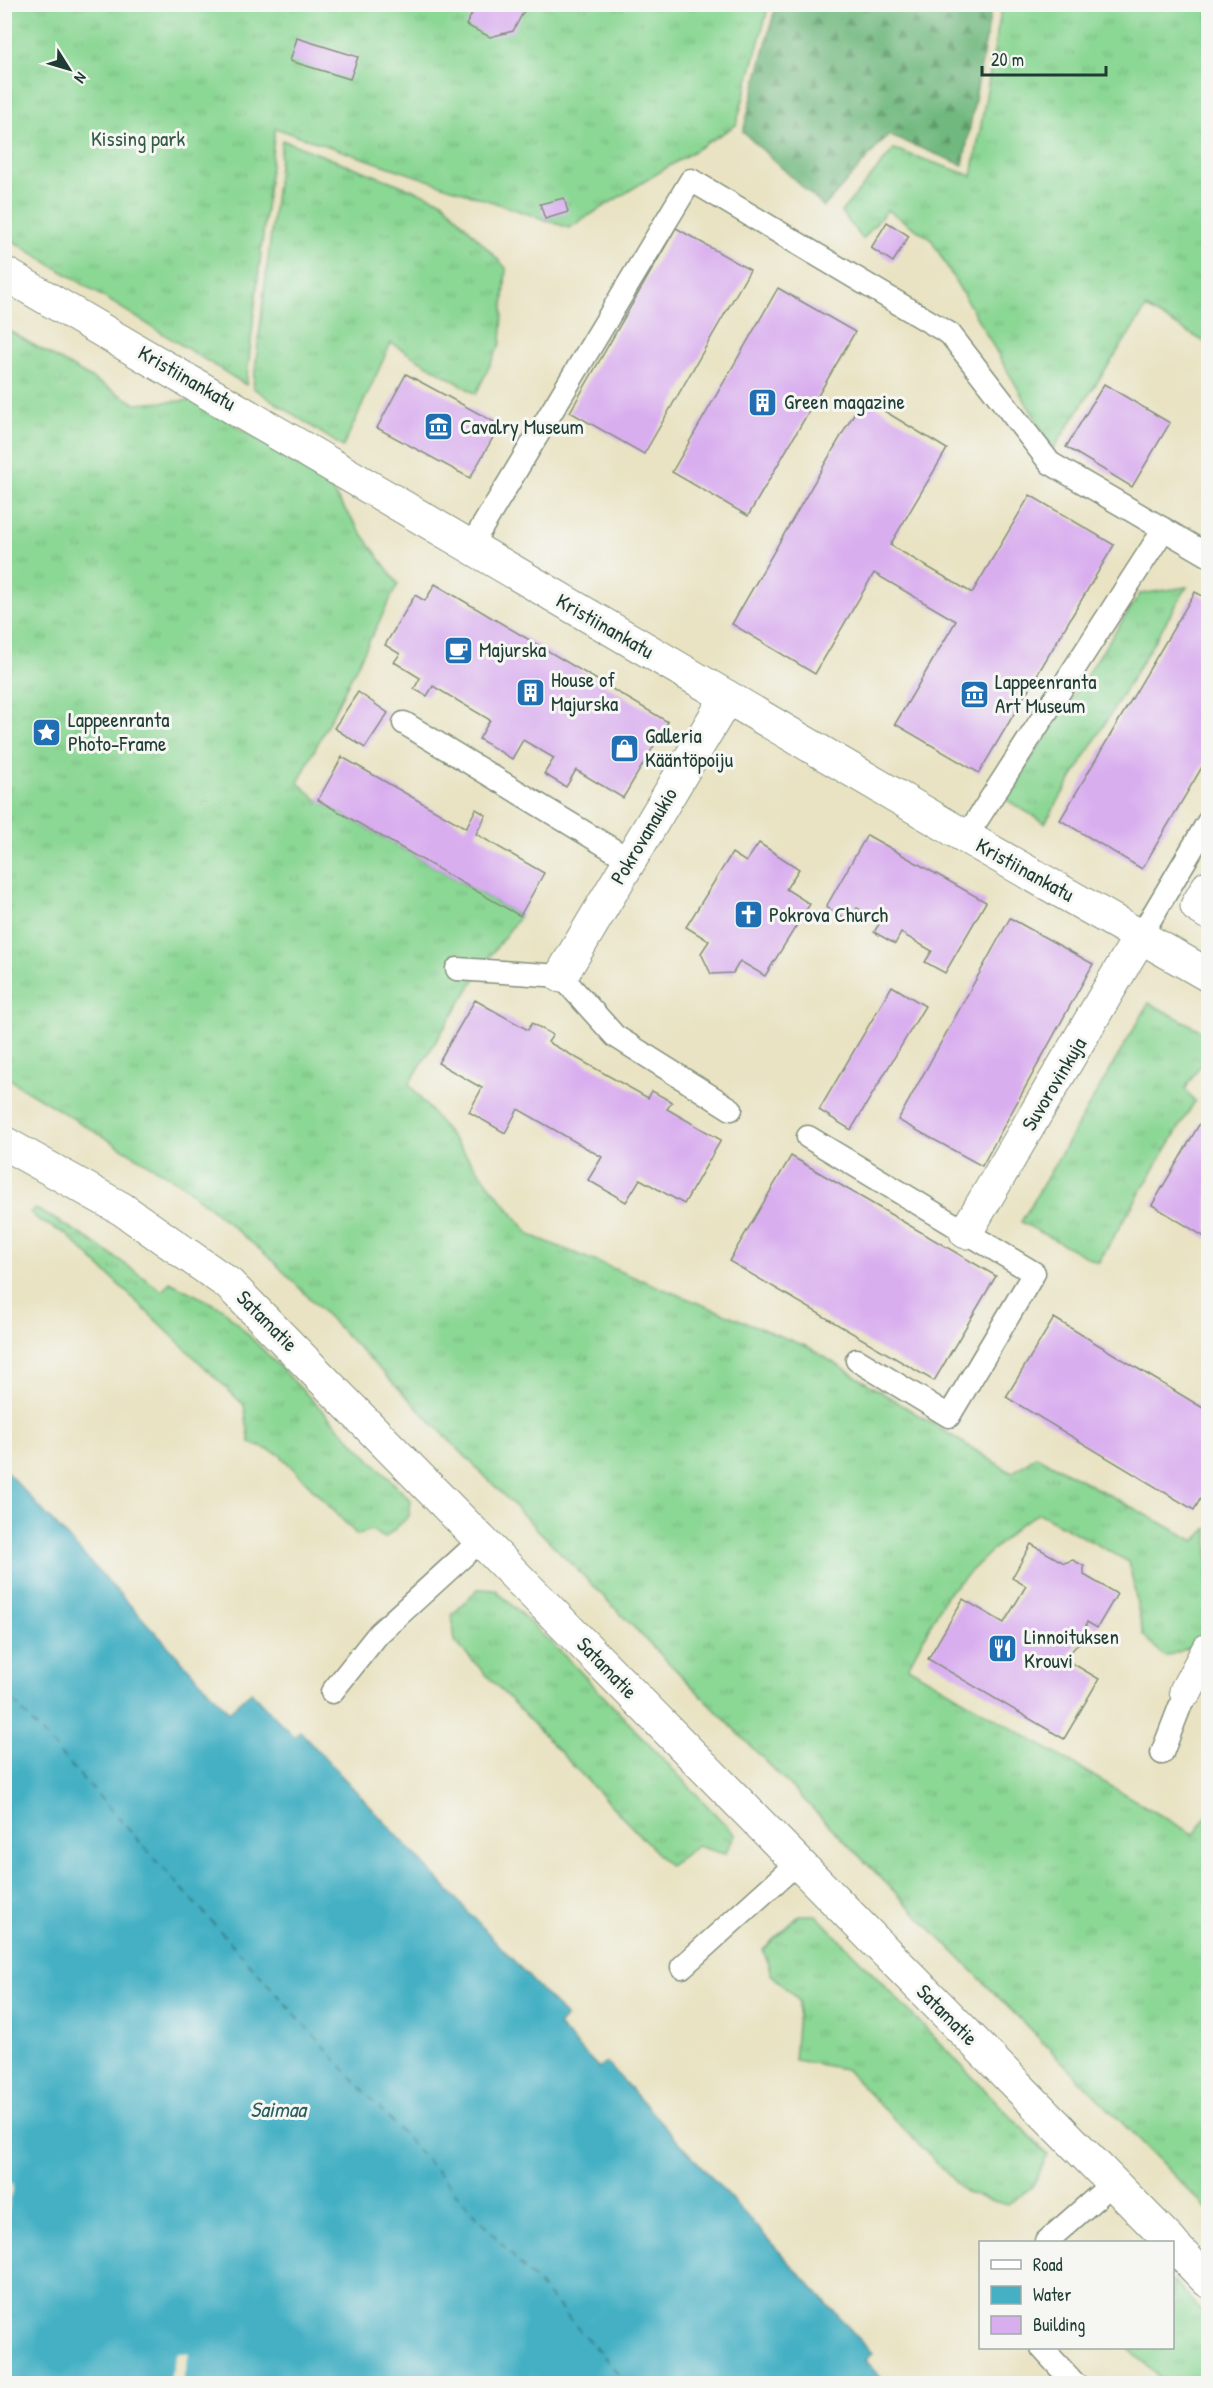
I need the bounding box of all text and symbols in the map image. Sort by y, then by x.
north arrow [39,39,99,99]
scale bar [982,39,1106,77]
text: 20 m [991,47,1024,72]
text: N [69,68,92,88]
park label: Kissing park [91,124,185,153]
street label: Kristiinankatu [133,338,242,417]
building icon: Green magazine [747,386,779,418]
place label: Green magazine [784,387,905,416]
museum icon: Cavalry Museum [423,411,455,443]
place label: Cavalry Museum [460,412,584,441]
street label: Kristiinankatu [551,586,660,665]
cafe icon: Majurska [442,634,474,666]
place label: Majurska [479,635,546,664]
place label: House of Majurska [551,665,618,718]
place label: Lappeenranta Art Museum [995,667,1097,720]
building icon: House of Majurska [514,676,546,708]
museum icon: Lappeenranta Art Museum [958,678,990,710]
place label: Lappeenranta Photo-Frame [68,705,170,758]
place icon: Lappeenranta Photo-Frame [31,716,63,748]
place label: Galleria Kääntöpoiju [645,721,734,774]
shop icon: Galleria Kääntöpoiju [608,732,640,764]
street label: Pokrovanaukio [603,782,684,890]
street label: Kristiinankatu [971,831,1080,909]
church icon: Pokrova Church [732,899,764,931]
place label: Pokrova Church [769,900,888,929]
street label: Suvorovinkuja [1014,1032,1093,1136]
street label: Satamatie [230,1283,305,1358]
place label: Linnoituksen Krouvi [1024,1622,1119,1675]
street label: Satamatie [570,1630,644,1705]
restaurant icon: Linnoituksen Krouvi [987,1633,1019,1665]
street label: Satamatie [910,1977,985,2052]
water label: Saimaa [250,2094,308,2124]
legend [979,2241,1174,2349]
text: Road [1033,2252,1063,2277]
text: Water [1033,2282,1071,2307]
text: Building [1033,2312,1085,2337]

